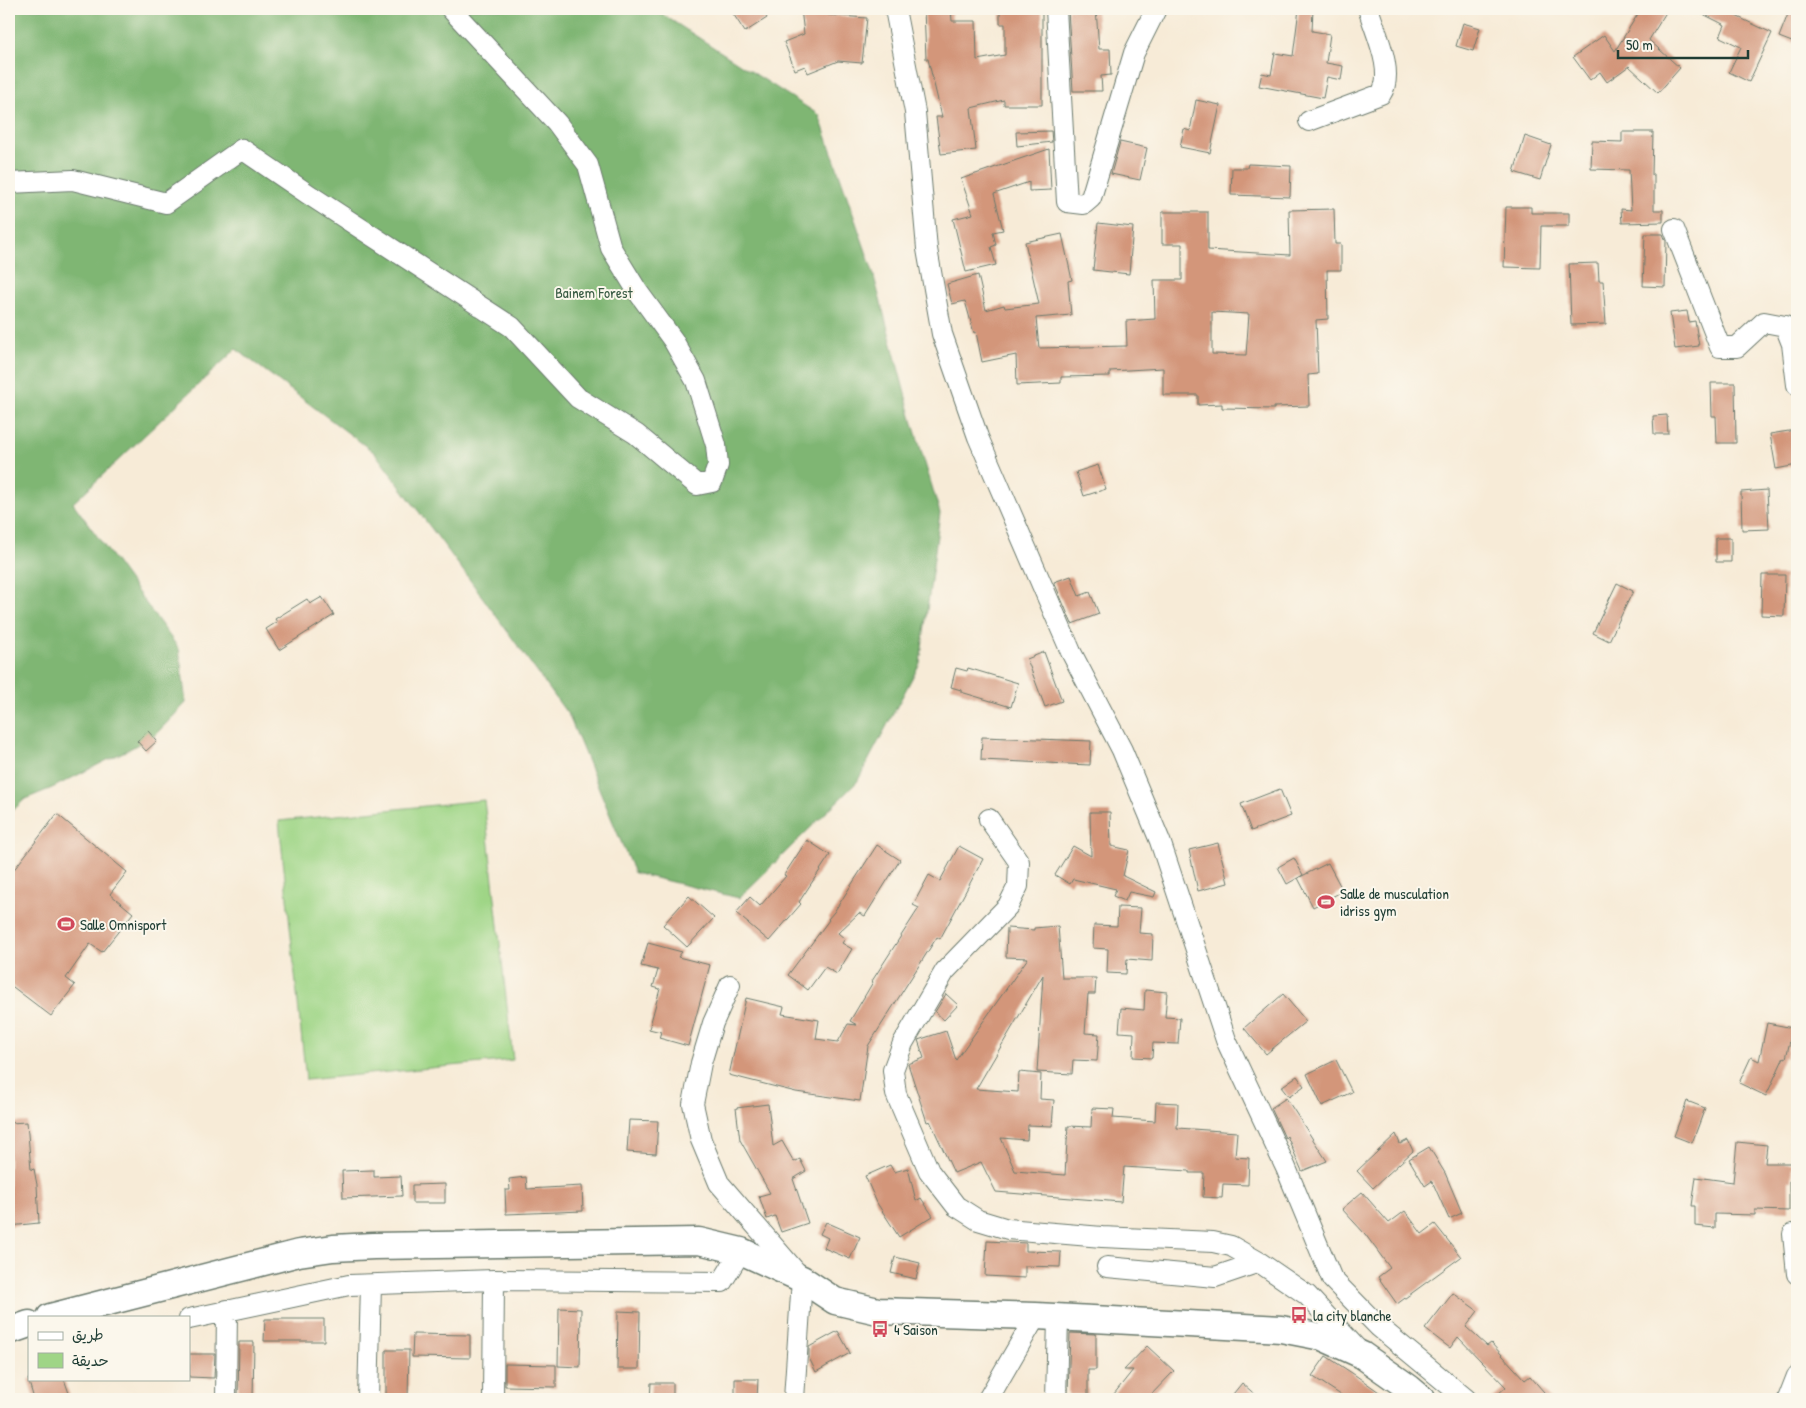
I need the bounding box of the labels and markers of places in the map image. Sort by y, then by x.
place label: Salle de musculation idriss gym [1340,883,1449,921]
sports icon: Salle de musculation idriss gym [1316,892,1336,912]
sports icon: Salle Omnisport [56,914,76,934]
place label: Salle Omnisport [80,914,167,935]
bus stop icon: la city blanche [1289,1305,1309,1325]
place label: la city blanche [1313,1305,1391,1326]
bus stop icon: 4 Saison [870,1319,890,1339]
place label: 4 Saison [894,1319,938,1340]

